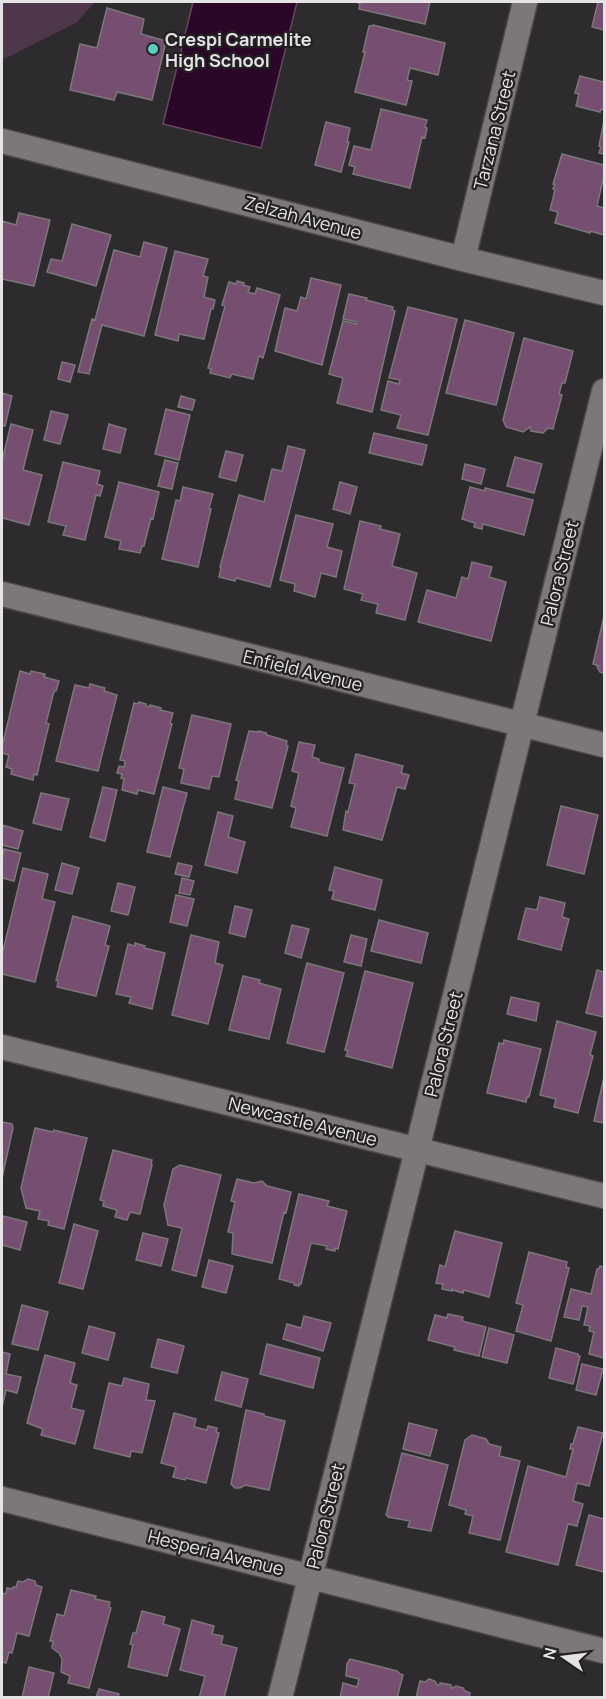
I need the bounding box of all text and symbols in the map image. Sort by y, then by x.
place label: Crespi Carmelite High School [165,27,312,72]
marker: Crespi Carmelite High School [146,42,160,56]
street label: Tarzana Street [468,68,520,192]
street label: Zelzah Avenue [242,190,364,244]
street label: Palora Street [534,518,584,628]
street label: Enfield Avenue [241,644,365,696]
street label: Palora Street [418,989,468,1099]
street label: Newcastle Avenue [226,1091,380,1151]
street label: Palora Street [300,1461,350,1571]
street label: Hesperia Avenue [145,1523,287,1581]
north arrow [534,1627,594,1687]
text: N [537,1645,562,1662]

